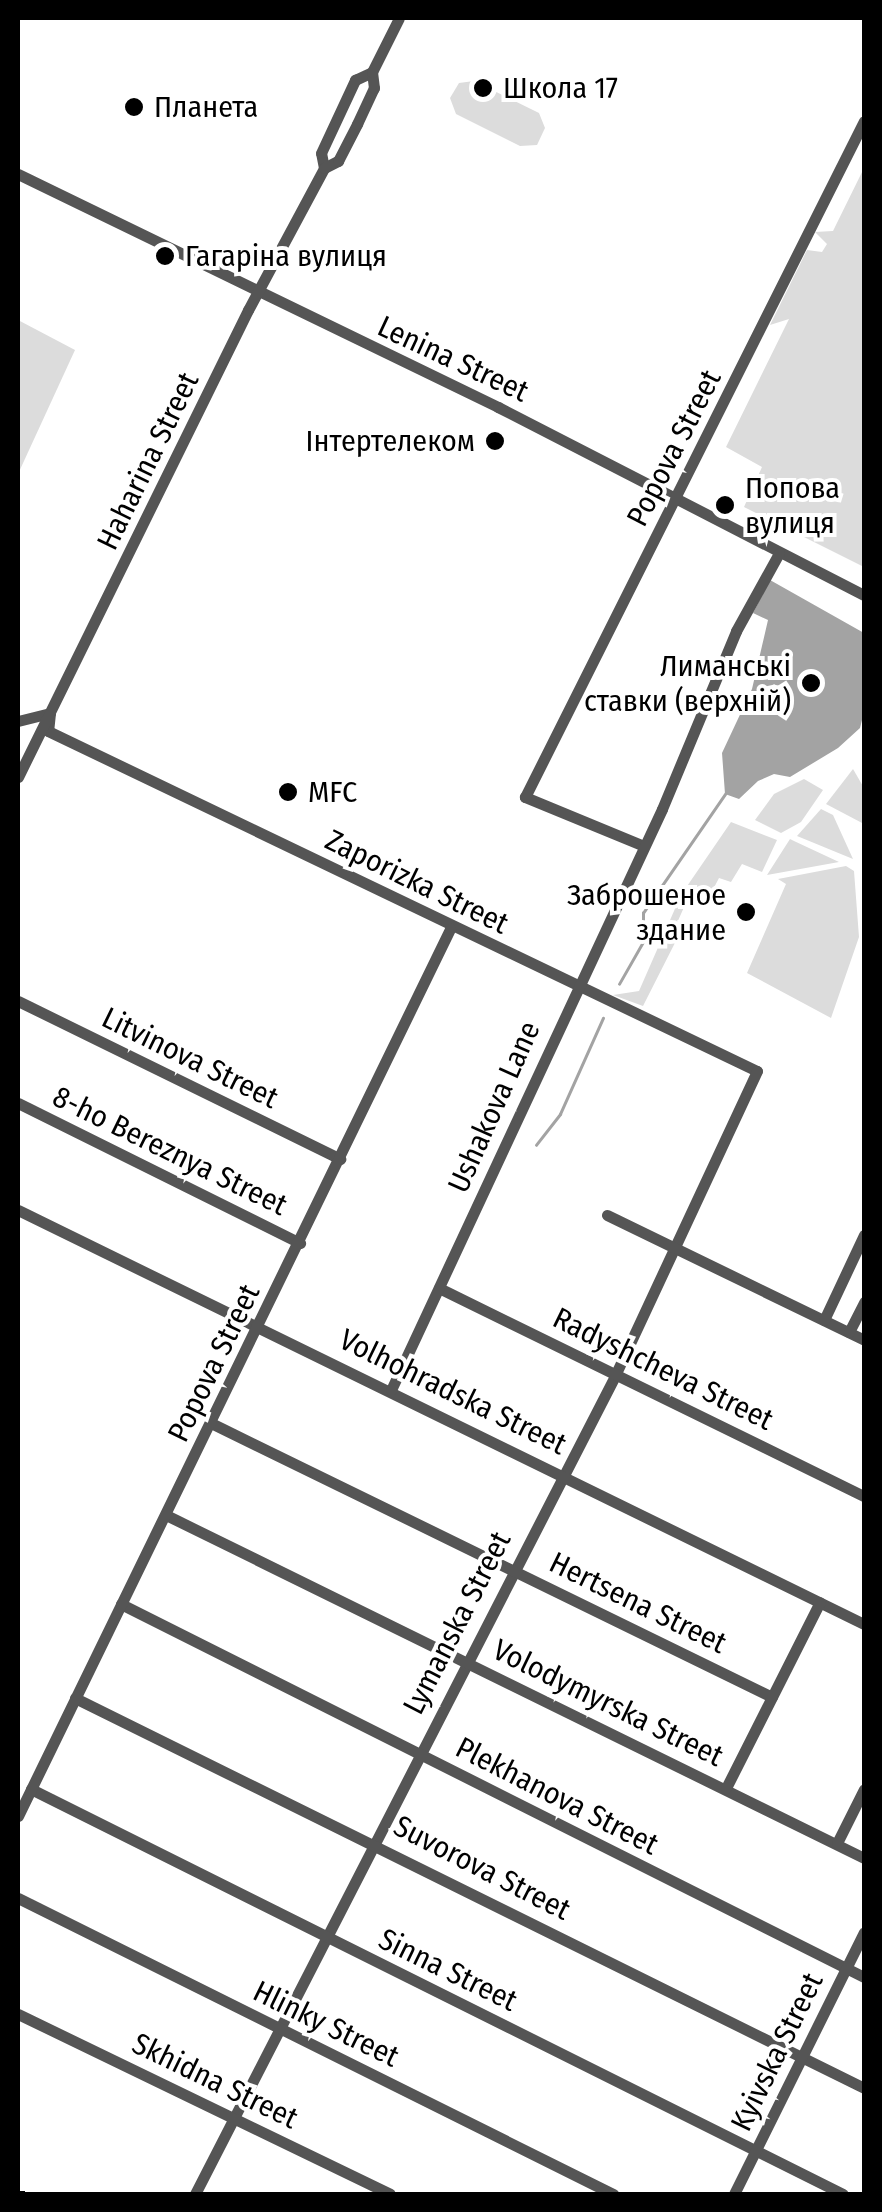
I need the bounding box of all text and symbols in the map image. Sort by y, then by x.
place label: Школа 17 [503,70,618,106]
marker: Школа 17 [472,77,494,99]
place label: Планета [154,89,258,125]
marker: Планета [123,96,145,118]
place label: Гагаріна вулиця [185,238,387,274]
marker: Гагаріна вулиця [154,245,176,267]
street label: Lenina Street [372,308,534,410]
street label: Popova Street [619,364,729,532]
street label: Haharina Street [90,366,206,556]
place label: Інтертелеком [306,423,475,459]
marker: Інтертелеком [484,430,506,452]
place label: Попова вулиця [745,470,840,540]
marker: Попова вулиця [714,494,736,516]
place label: Лиманські ставки (верхній) [584,648,791,718]
marker: Лиманські ставки (верхній) [800,672,822,694]
place label: MFC [308,774,357,810]
marker: MFC [277,781,299,803]
street label: Zaporizka Street [320,822,514,942]
place label: Заброшеное здание [567,877,726,948]
marker: Заброшеное здание [735,901,757,923]
street label: Litvinova Street [96,1000,284,1116]
street label: Ushakova Lane [440,1016,548,1198]
street label: 8-ho Bereznya Street [47,1079,293,1223]
street label: Popova Street [160,1278,268,1448]
street label: Radyshcheva Street [547,1300,779,1438]
street label: Volhohradska Street [334,1322,572,1462]
street label: Lymanska Street [396,1526,518,1720]
street label: Hertsena Street [544,1545,732,1661]
street label: Volodymyrska Street [487,1632,729,1774]
street label: Plekhanova Street [450,1729,664,1863]
street label: Suvorova Street [388,1808,576,1928]
street label: Sinna Street [373,1921,523,2019]
street label: Kyivska Street [723,1967,831,2137]
street label: Hlinky Street [247,1973,405,2075]
street label: Skhidna Street [126,2025,304,2137]

